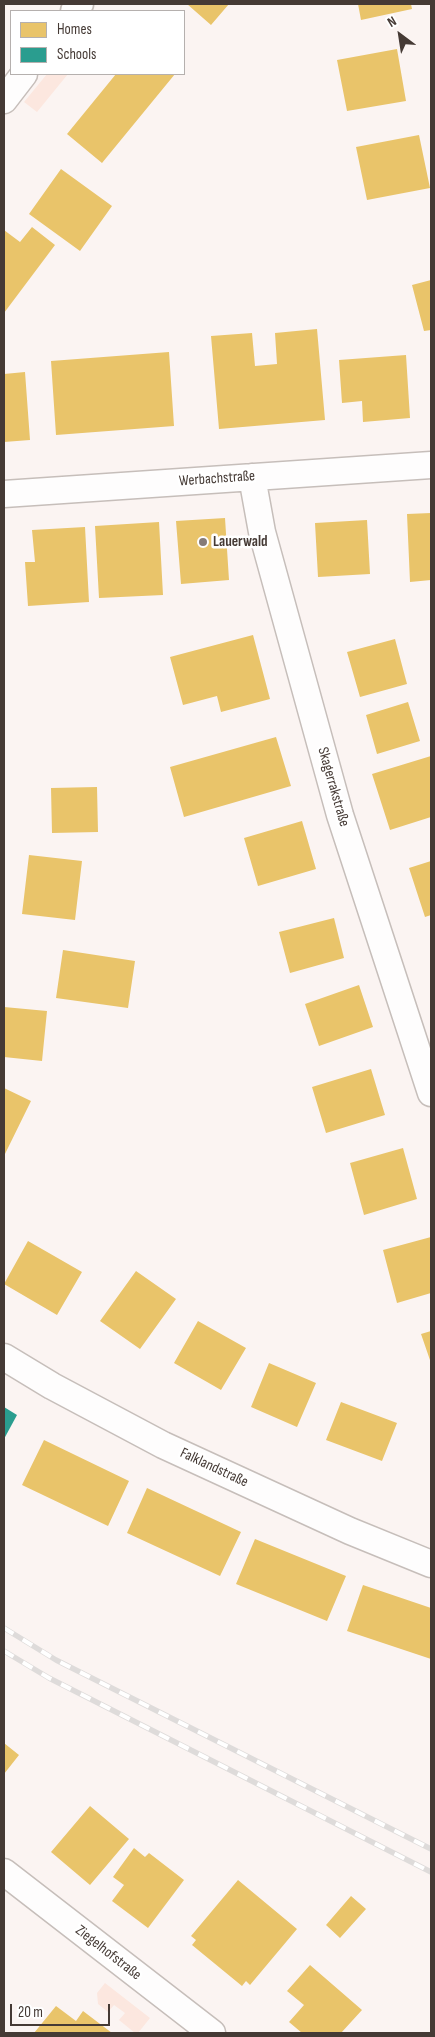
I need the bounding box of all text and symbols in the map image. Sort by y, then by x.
legend [10,10,185,75]
north arrow [375,10,425,60]
text: N [384,13,400,31]
text: Homes [57,20,92,39]
text: Schools [57,45,96,64]
street label: Werbachstraße [178,467,256,491]
place label: Lauerwald [213,533,268,551]
marker: Lauerwald [197,536,209,548]
street label: Skagerrakstraße [313,745,353,829]
street label: Falklandstraße [177,1444,251,1492]
street label: Ziegelhofstraße [71,1922,145,1984]
scale bar [12,1994,112,2026]
text: 20 m [18,2003,43,2022]

